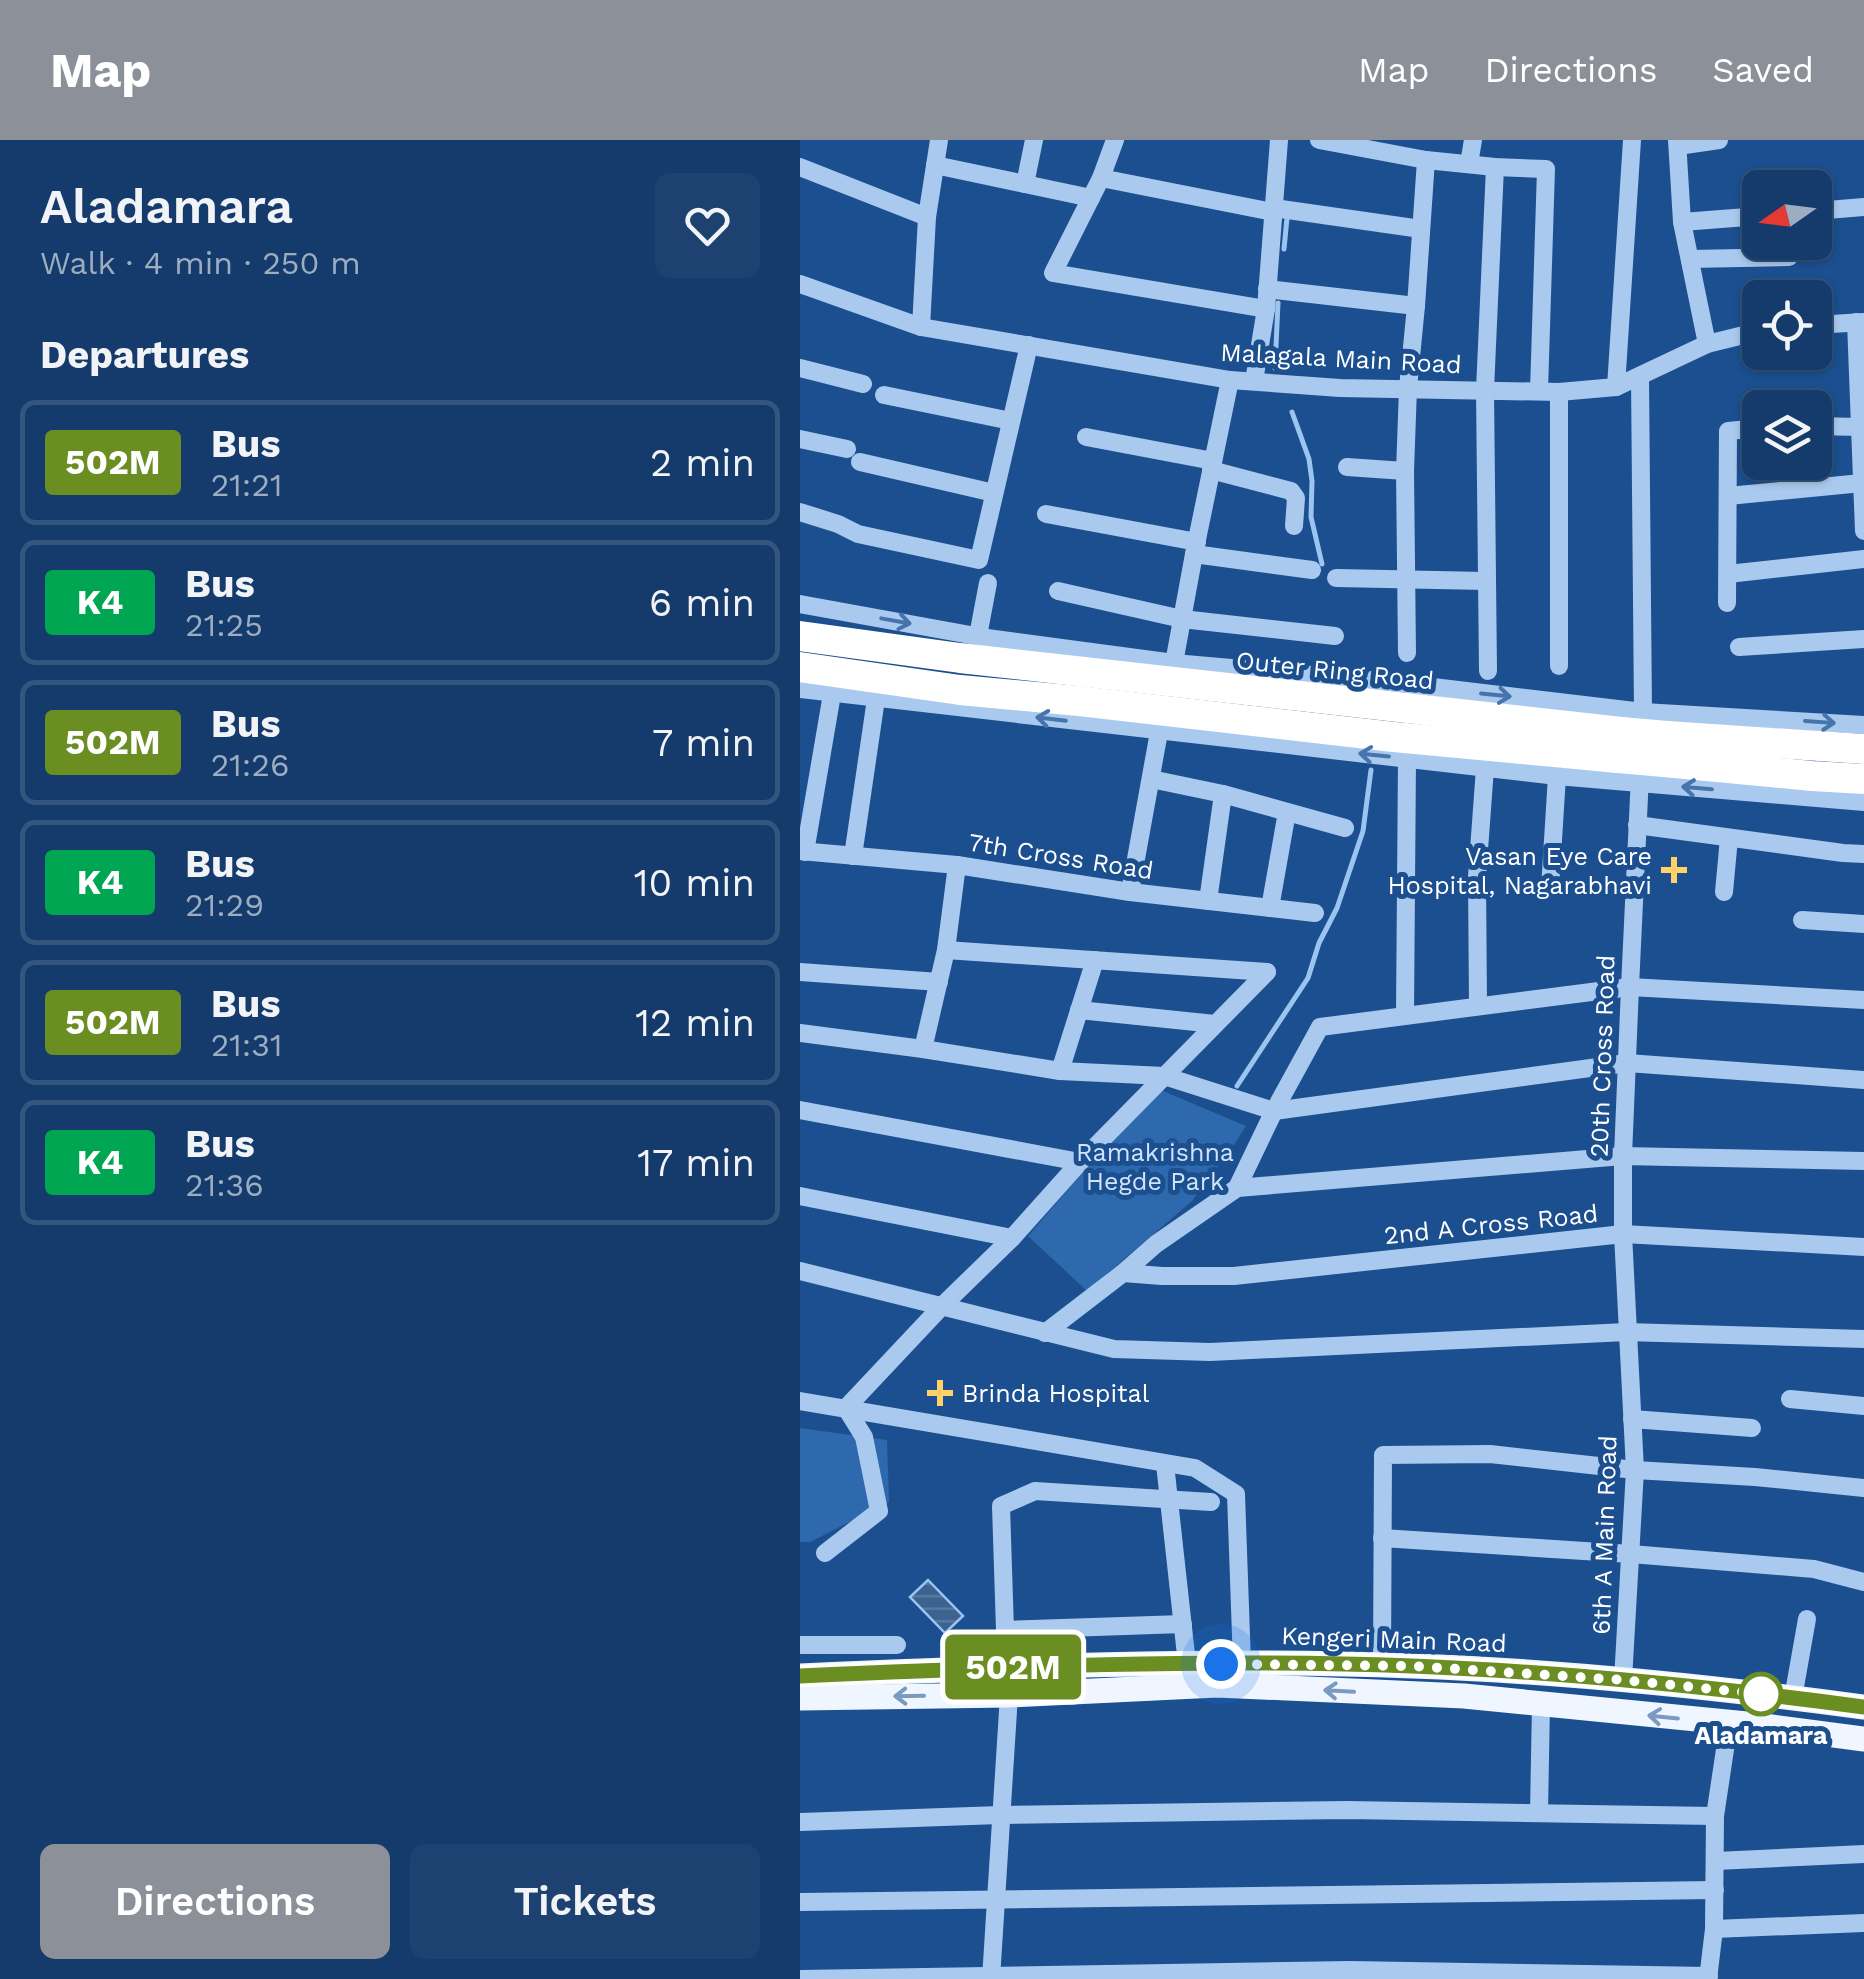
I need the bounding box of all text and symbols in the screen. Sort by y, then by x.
text: Map [50,42,151,99]
text: Map [1358,49,1429,91]
text: Directions [1484,49,1657,91]
text: Saved [1712,49,1814,91]
north arrow [1742,170,1832,260]
map controls [1742,170,1832,480]
button: heart [655,173,760,278]
text: Aladamara [40,178,293,235]
text: Walk · 4 min · 250 m [40,244,361,282]
button: locate [1742,280,1832,370]
text: Departures [40,333,249,377]
street label: Malagala Main Road [1220,338,1462,379]
button: layers [1742,390,1832,480]
text: Bus [211,422,280,466]
text: 502M [65,441,161,483]
text: 2 min [650,441,755,485]
text: 21:21 [211,466,282,504]
text: Bus [185,562,255,606]
text: K4 [77,581,123,623]
text: 6 min [649,581,755,625]
text: 21:25 [185,606,263,644]
one-way arrow [879,612,912,631]
street label: Outer Ring Road [1235,646,1435,695]
one-way arrow [1480,686,1512,705]
text: Bus [211,702,280,746]
one-way arrow [1035,709,1067,728]
one-way arrow [1803,713,1835,732]
text: 502M [65,721,161,763]
text: 7 min [652,721,755,765]
one-way arrow [1358,745,1390,764]
text: 21:26 [211,746,289,784]
one-way arrow [1682,778,1714,797]
street label: 7th Cross Road [967,828,1155,885]
text: Bus [185,842,255,886]
place label: Vasan Eye Care Hospital, Nagarabhavi [1388,842,1652,900]
marker: Vasan Eye Care Hospital, Nagarabhavi [1661,857,1687,883]
text: K4 [77,861,123,903]
text: 10 min [634,861,755,905]
text: 21:29 [185,886,264,924]
street label: 20th Cross Road [1584,954,1621,1158]
text: Bus [211,982,280,1026]
text: 502M [65,1001,161,1043]
text: 12 min [635,1001,755,1045]
text: 21:31 [211,1026,282,1064]
text: Bus [185,1122,255,1166]
park label: Ramakrishna Hegde Park [1076,1138,1234,1196]
text: K4 [77,1141,123,1183]
text: 17 min [637,1141,755,1185]
text: 21:36 [185,1166,264,1204]
street label: 2nd A Cross Road [1383,1199,1600,1250]
place label: Brinda Hospital [962,1379,1150,1408]
marker: Brinda Hospital [927,1380,953,1406]
street label: 6th A Main Road [1587,1435,1622,1635]
street label: Kengeri Main Road [1281,1621,1507,1658]
line badge: 502M [943,1634,1083,1700]
your location [1196,1639,1246,1689]
text: 502M [965,1646,1061,1688]
marker: Aladamara [1740,1673,1782,1715]
one-way arrow [1323,1681,1355,1700]
one-way arrow [894,1687,926,1706]
one-way arrow [1647,1707,1679,1726]
place label: Aladamara [1695,1721,1828,1750]
button: Directions [40,1844,390,1959]
button: Tickets [410,1844,760,1959]

